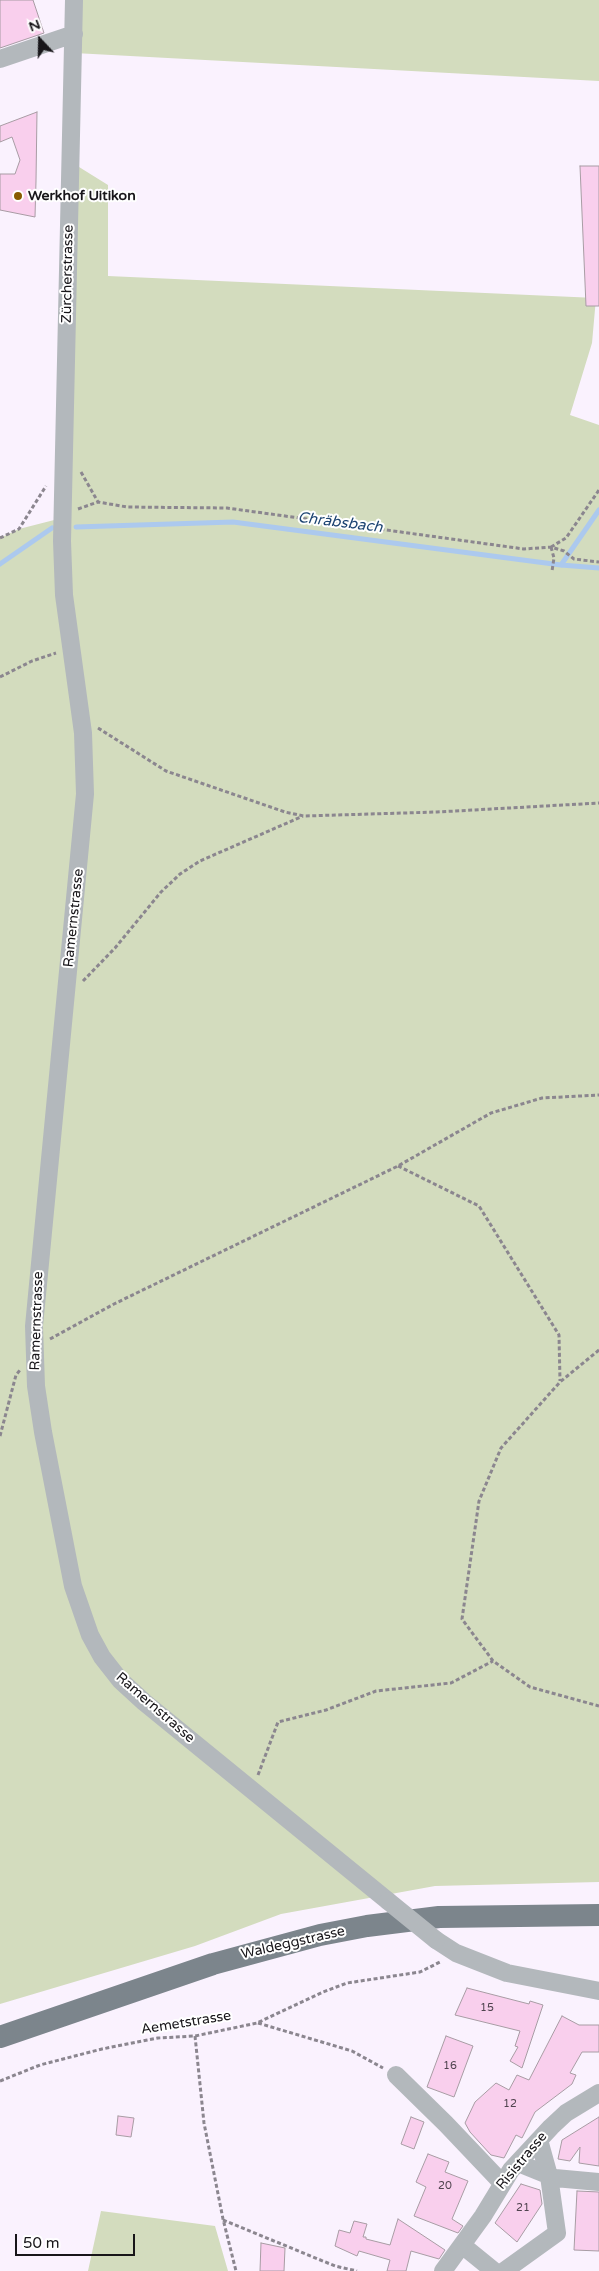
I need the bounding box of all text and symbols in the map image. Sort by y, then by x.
north arrow [15,15,65,65]
text: N [26,16,43,35]
place label: Werkhof Uitikon [28,188,136,204]
marker: Werkhof Uitikon [12,190,24,202]
street label: Zürcherstrasse [59,225,77,323]
water label: Chräbsbach [297,509,383,537]
street label: Ramernstrasse [60,868,88,968]
street label: Ramernstrasse [27,1271,47,1371]
street label: Ramernstrasse [112,1669,198,1747]
street label: Waldeggstrasse [239,1923,347,1963]
house number: 15 [480,2001,494,2015]
street label: Aemetstrasse [140,2008,232,2038]
house number: 16 [443,2059,457,2073]
house number: 12 [503,2097,517,2111]
street label: Risistrasse [493,2129,551,2193]
house number: 20 [438,2179,452,2193]
house number: 21 [516,2201,530,2215]
scale bar [18,2224,138,2256]
text: 50 m [23,2234,60,2252]

